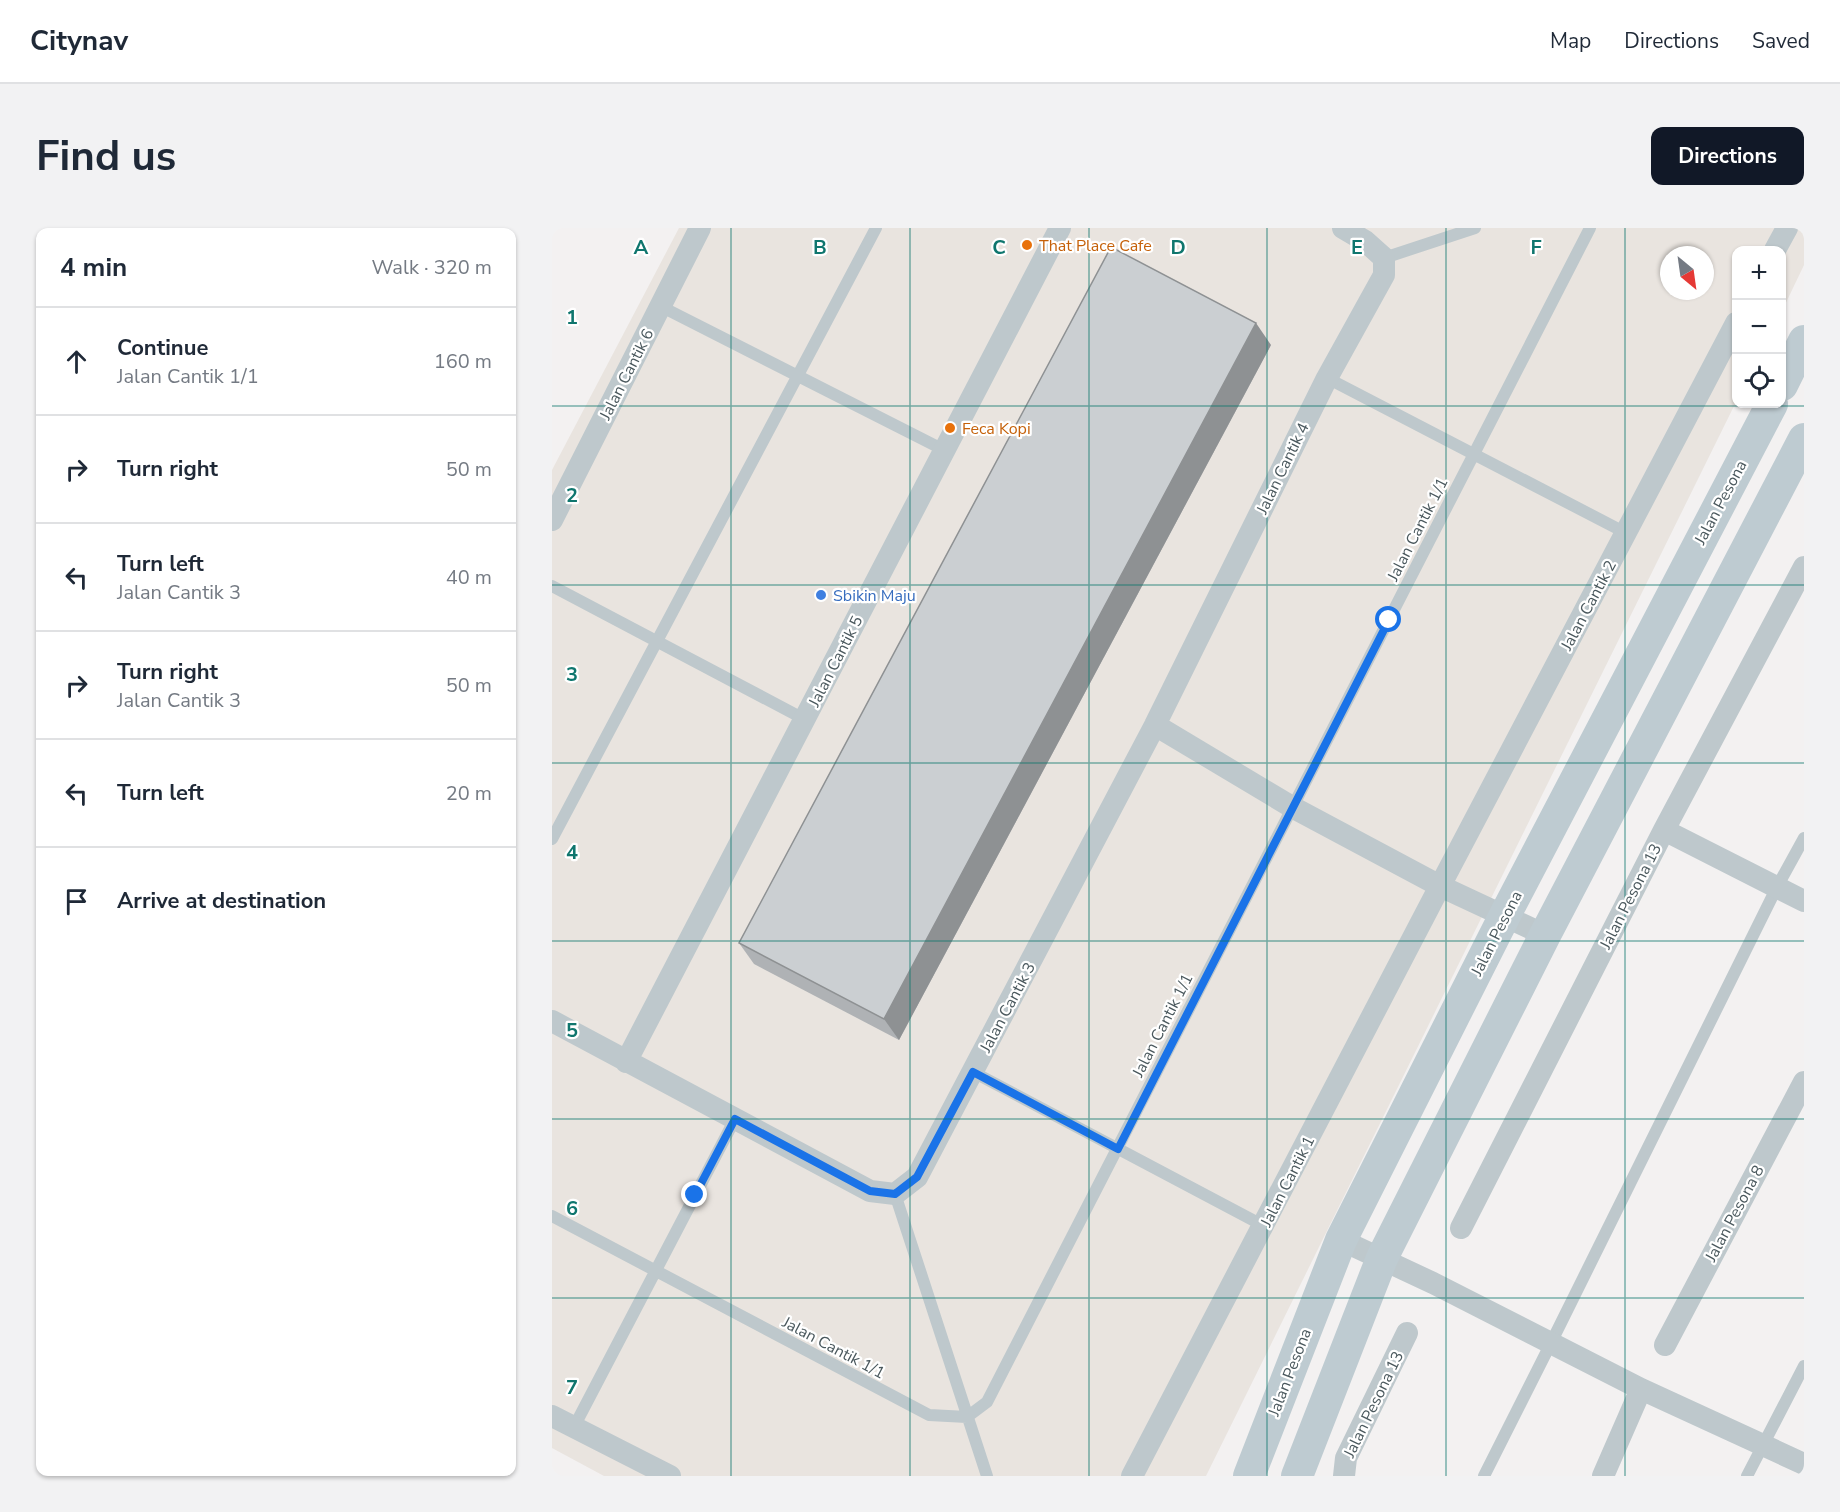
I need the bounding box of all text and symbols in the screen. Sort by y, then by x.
text: Citynav [30,22,128,60]
text: Map [1550,27,1591,55]
text: Directions [1624,27,1719,55]
text: Saved [1752,27,1810,55]
button: Directions [1651,127,1804,185]
text: Find us [36,128,176,185]
text: A [634,234,649,261]
text: B [813,234,827,261]
text: C [992,234,1006,261]
text: D [1170,234,1186,261]
text: E [1351,234,1363,261]
text: F [1530,234,1542,261]
place label: That Place Cafe [1039,235,1152,257]
marker: That Place Cafe [1020,238,1034,252]
north arrow [1660,246,1714,300]
map controls [1732,246,1786,408]
button: + [1732,246,1786,300]
text: 4 min [60,250,127,285]
text: Walk · 320 m [372,254,492,281]
button: − [1732,300,1786,354]
text: 1 [566,304,578,331]
street label: Jalan Cantik 6 [594,325,659,425]
text: Continue [117,333,208,363]
icon: ahead [60,345,93,378]
text: 160 m [434,348,492,375]
button: locate [1732,354,1786,408]
text: Jalan Cantik 1/1 [117,363,259,390]
place label: Feca Kopi [962,418,1031,440]
street label: Jalan Cantik 4 [1251,419,1315,519]
marker: Feca Kopi [943,421,957,435]
icon: right [60,453,93,486]
text: Turn right [117,454,218,484]
text: 50 m [446,456,492,483]
street label: Jalan Pesona [1689,456,1752,549]
street label: Jalan Cantik 1/1 [1382,474,1453,586]
text: 2 [566,482,578,509]
text: Turn left [117,549,204,579]
street label: Jalan Cantik 2 [1555,557,1622,655]
icon: left [60,561,93,594]
text: 40 m [446,564,492,591]
text: Jalan Cantik 3 [117,579,241,606]
place label: Sbikin Maju [833,585,916,607]
marker: Sbikin Maju [814,588,828,602]
route start [1375,606,1401,632]
street label: Jalan Cantik 5 [803,612,868,712]
text: Turn right [117,657,218,687]
text: 3 [566,661,578,688]
icon: right [60,669,93,702]
text: 50 m [446,672,492,699]
text: Jalan Cantik 3 [117,687,241,714]
icon: left [60,777,93,810]
text: Turn left [117,778,204,808]
text: 20 m [446,780,492,807]
text: 4 [566,839,578,866]
street label: Jalan Pesona 13 [1594,840,1667,954]
icon: arrive [60,885,93,918]
text: Arrive at destination [117,886,326,916]
street label: Jalan Pesona [1466,887,1528,981]
street label: Jalan Cantik 3 [974,959,1041,1057]
street label: Jalan Cantik 1/1 [1127,970,1198,1082]
text: 5 [566,1017,578,1044]
street label: Jalan Cantik 1 [1255,1132,1320,1232]
street label: Jalan Pesona 8 [1700,1161,1770,1266]
route end [681,1181,707,1207]
text: 6 [566,1195,578,1222]
street label: Jalan Cantik 1/1 [777,1311,889,1384]
street label: Jalan Pesona [1263,1325,1317,1420]
street label: Jalan Pesona 13 [1338,1348,1409,1462]
text: 7 [566,1374,578,1401]

